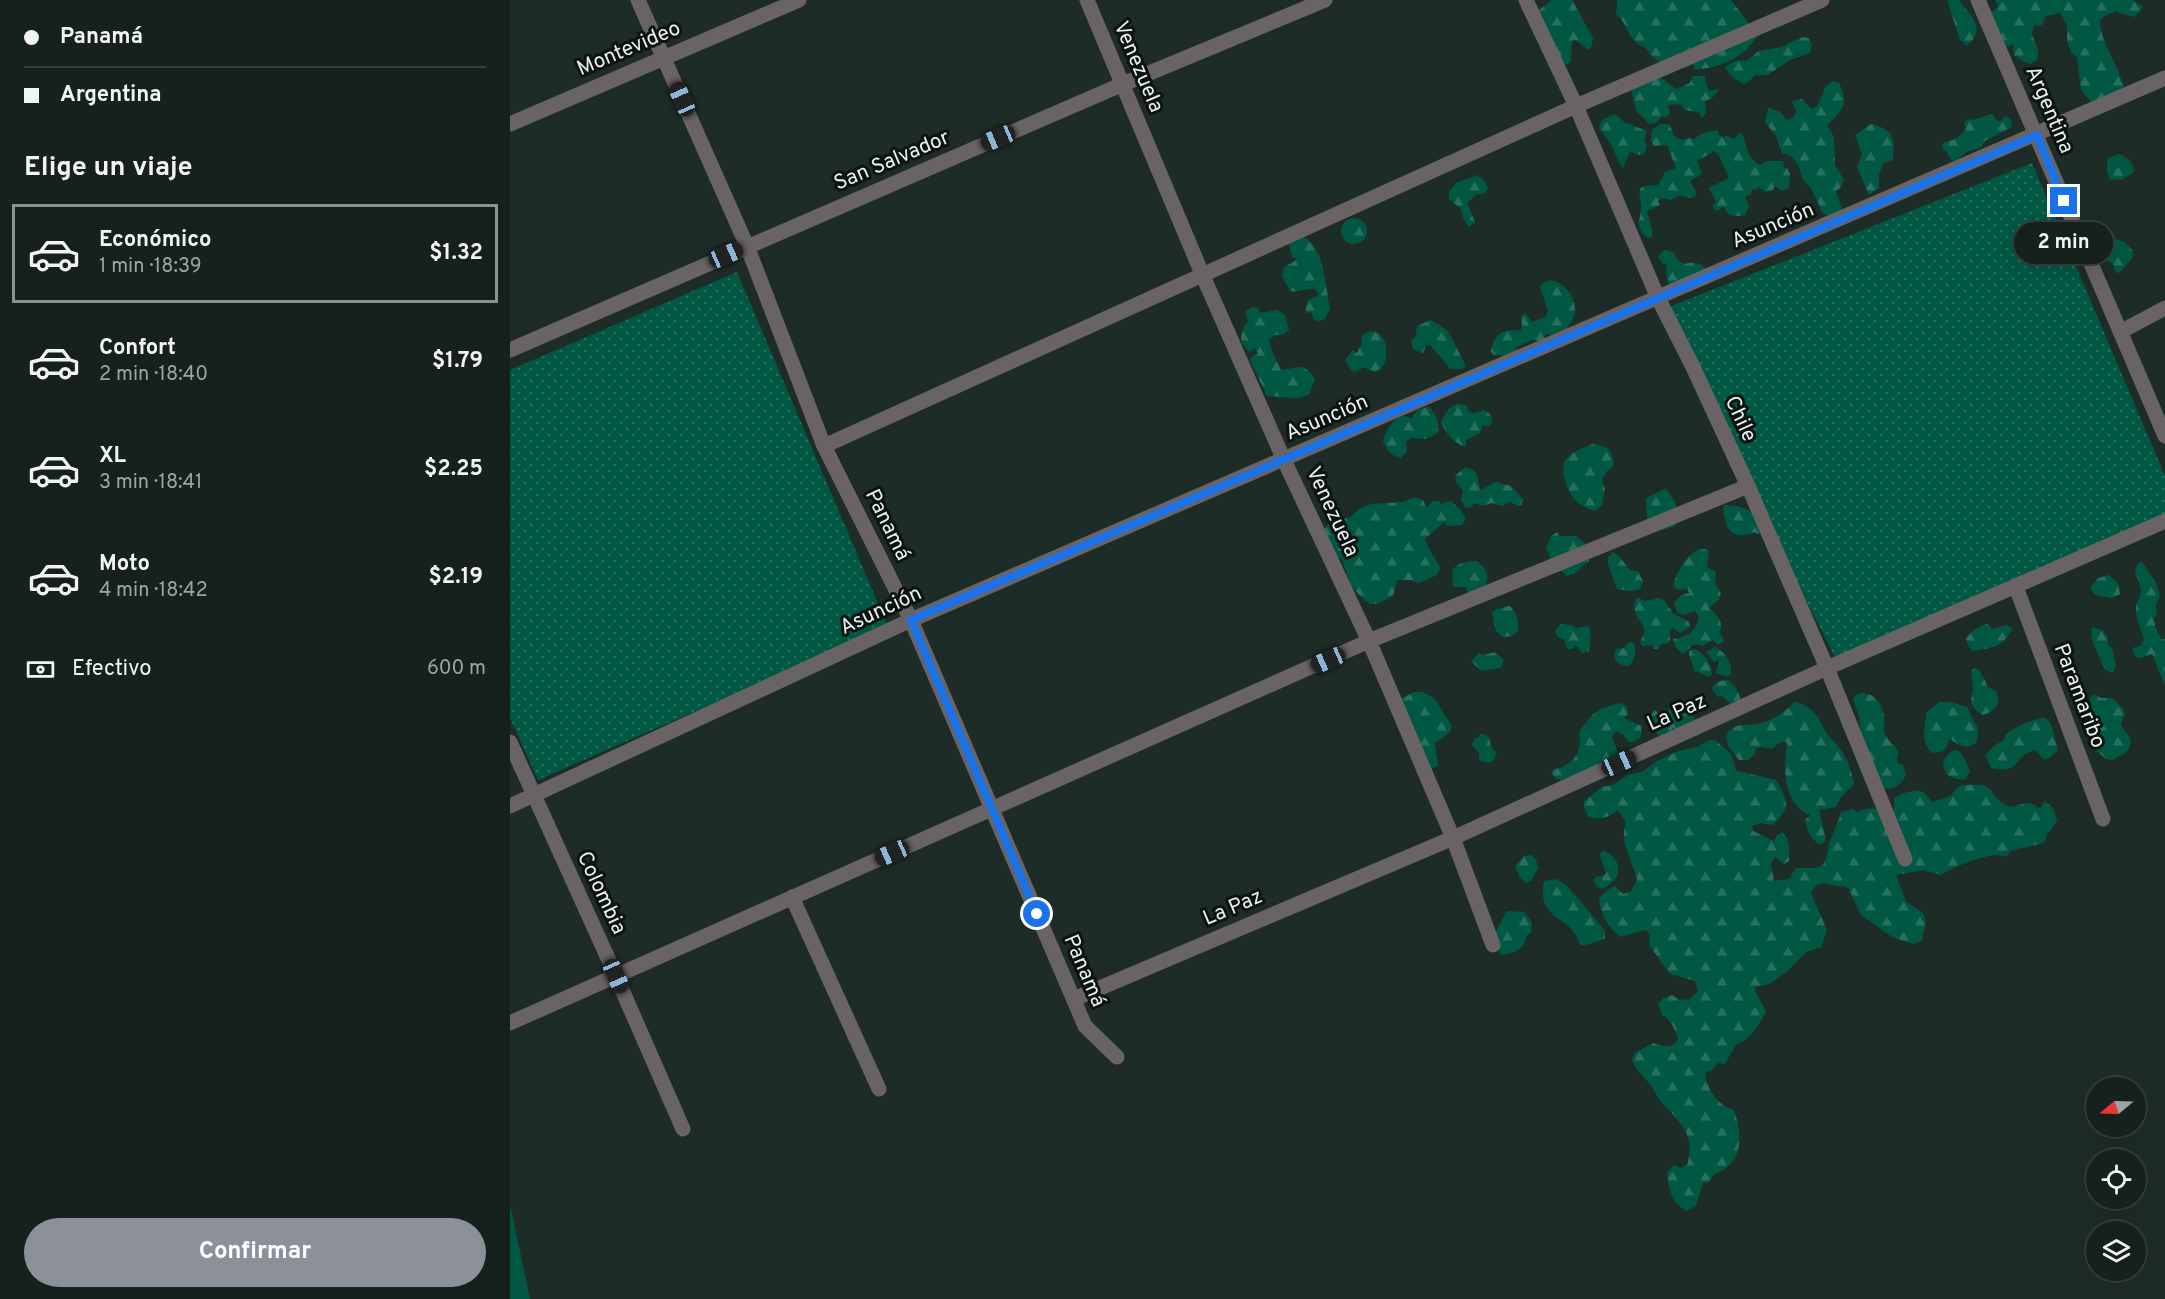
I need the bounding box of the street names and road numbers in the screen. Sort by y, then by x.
street label: Montevideo [573,15,685,83]
street label: Venezuela [1107,17,1169,117]
street label: Argentina [2019,62,2079,158]
street label: San Salvador [830,125,954,197]
street label: Asunción [1728,197,1818,255]
street label: Asunción [1282,389,1372,447]
street label: Chile [1718,392,1762,446]
street label: Venezuela [1299,463,1365,561]
street label: Panamá [858,485,916,565]
street label: Asunción [836,580,926,642]
street label: Paramaribo [2047,640,2111,752]
street label: La Paz [1643,688,1711,738]
street label: Colombia [570,847,632,939]
street label: La Paz [1199,883,1267,933]
street label: Panamá [1057,931,1111,1011]

